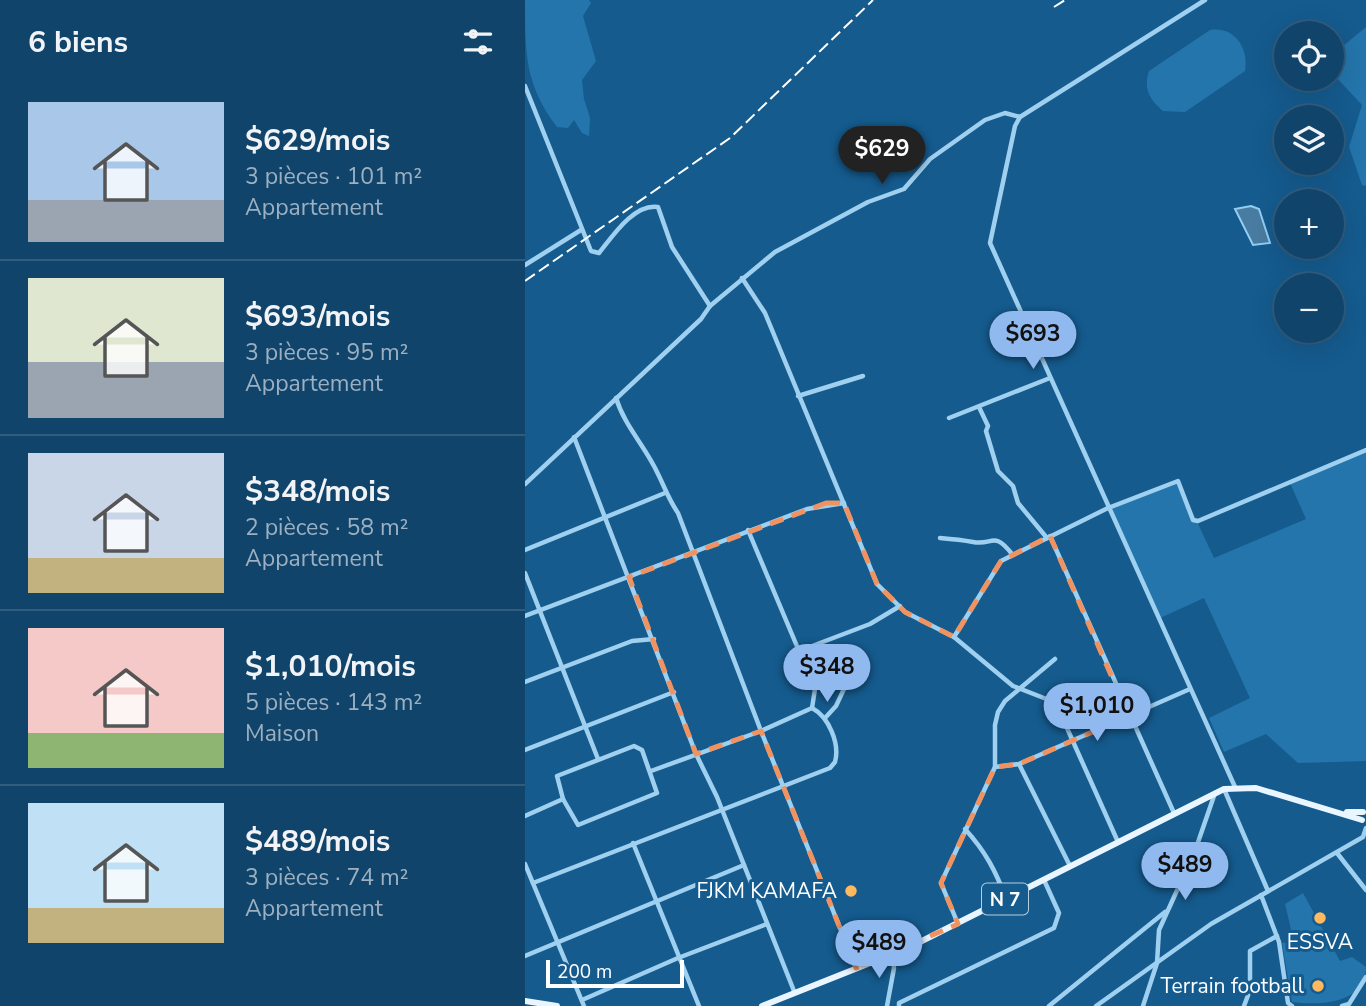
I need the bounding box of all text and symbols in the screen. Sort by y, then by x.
map controls [1274,21,1344,343]
button: locate [1274,21,1344,91]
text: 6 biens [28,22,128,63]
icon: filters [459,23,497,61]
button: layers [1274,105,1344,175]
text: $629/mois [245,120,390,161]
pin: $629 [841,127,923,186]
icon: home [84,130,168,214]
text: $629 [854,133,910,164]
text: 3 pièces · 101 m² [245,161,422,192]
button: + [1274,189,1344,259]
text: Appartement [245,192,383,223]
button: − [1274,273,1344,343]
text: $693/mois [245,296,390,337]
icon: home [84,306,168,390]
pin: $693 [992,312,1074,371]
text: $693 [1005,318,1061,349]
text: 3 pièces · 95 m² [245,337,408,368]
text: Appartement [245,368,383,399]
text: $348/mois [245,471,390,512]
icon: home [84,481,168,565]
text: 2 pièces · 58 m² [245,512,408,543]
text: Appartement [245,543,383,574]
pin: $348 [786,644,868,704]
text: $1,010/mois [245,646,416,687]
text: $348 [799,651,855,682]
icon: home [84,656,168,740]
pin: $1,010 [1040,684,1154,743]
text: 5 pièces · 143 m² [245,687,422,718]
text: $1,010 [1060,690,1134,721]
text: Maison [245,718,319,749]
text: $489/mois [245,821,390,862]
icon: home [84,831,168,915]
pin: $489 [1144,842,1226,902]
text: $489 [1157,849,1213,880]
text: 3 pièces · 74 m² [245,862,408,893]
place label: FJKM KAMAFA [697,877,837,905]
marker: FJKM KAMAFA [843,883,859,899]
road number: N 7 [982,884,1028,914]
text: Appartement [245,893,383,924]
marker: ESSVA [1312,910,1328,926]
pin: $489 [838,920,920,980]
text: $489 [851,927,907,958]
place label: ESSVA [1287,928,1353,956]
scale bar [546,957,684,989]
text: 200 m [557,959,612,985]
place label: Terrain football [1160,972,1305,1000]
marker: Terrain football [1310,978,1326,994]

